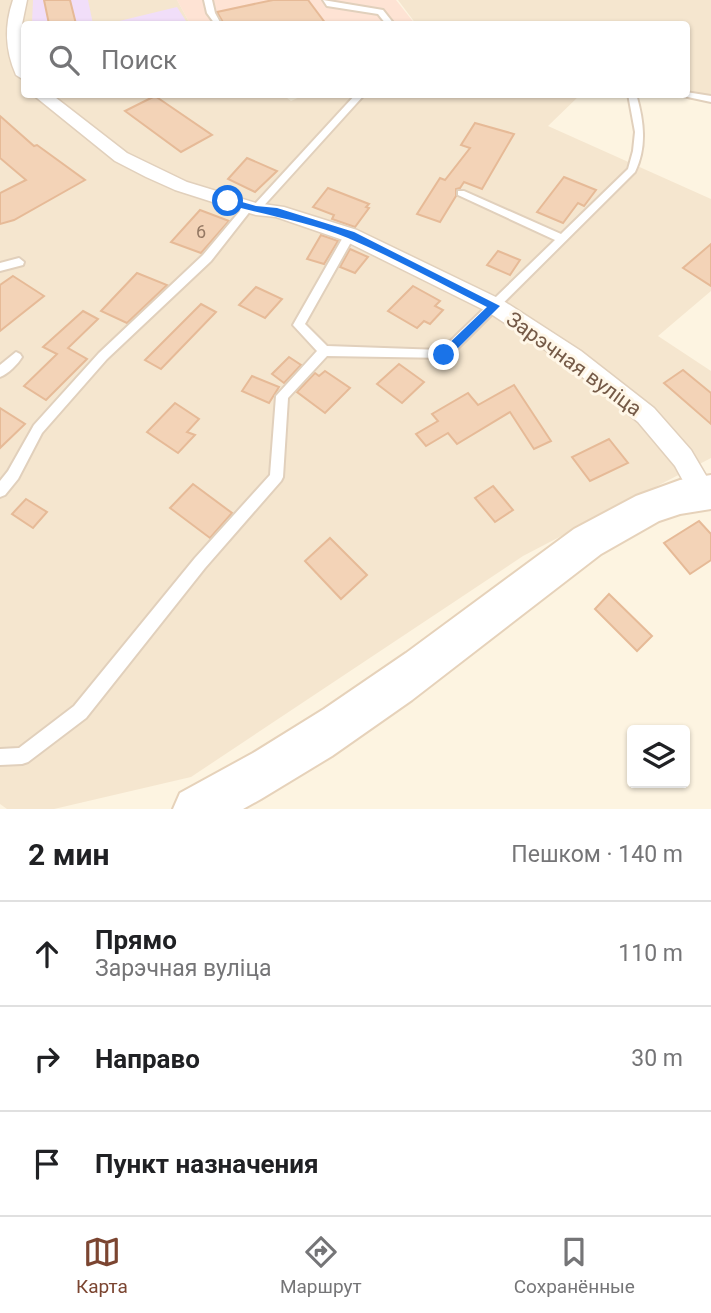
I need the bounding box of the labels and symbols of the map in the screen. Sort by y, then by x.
route start [212,185,243,216]
house number: 6 [196,221,206,242]
street label: Зарэчная вуліца [502,307,646,421]
route end [428,339,459,370]

